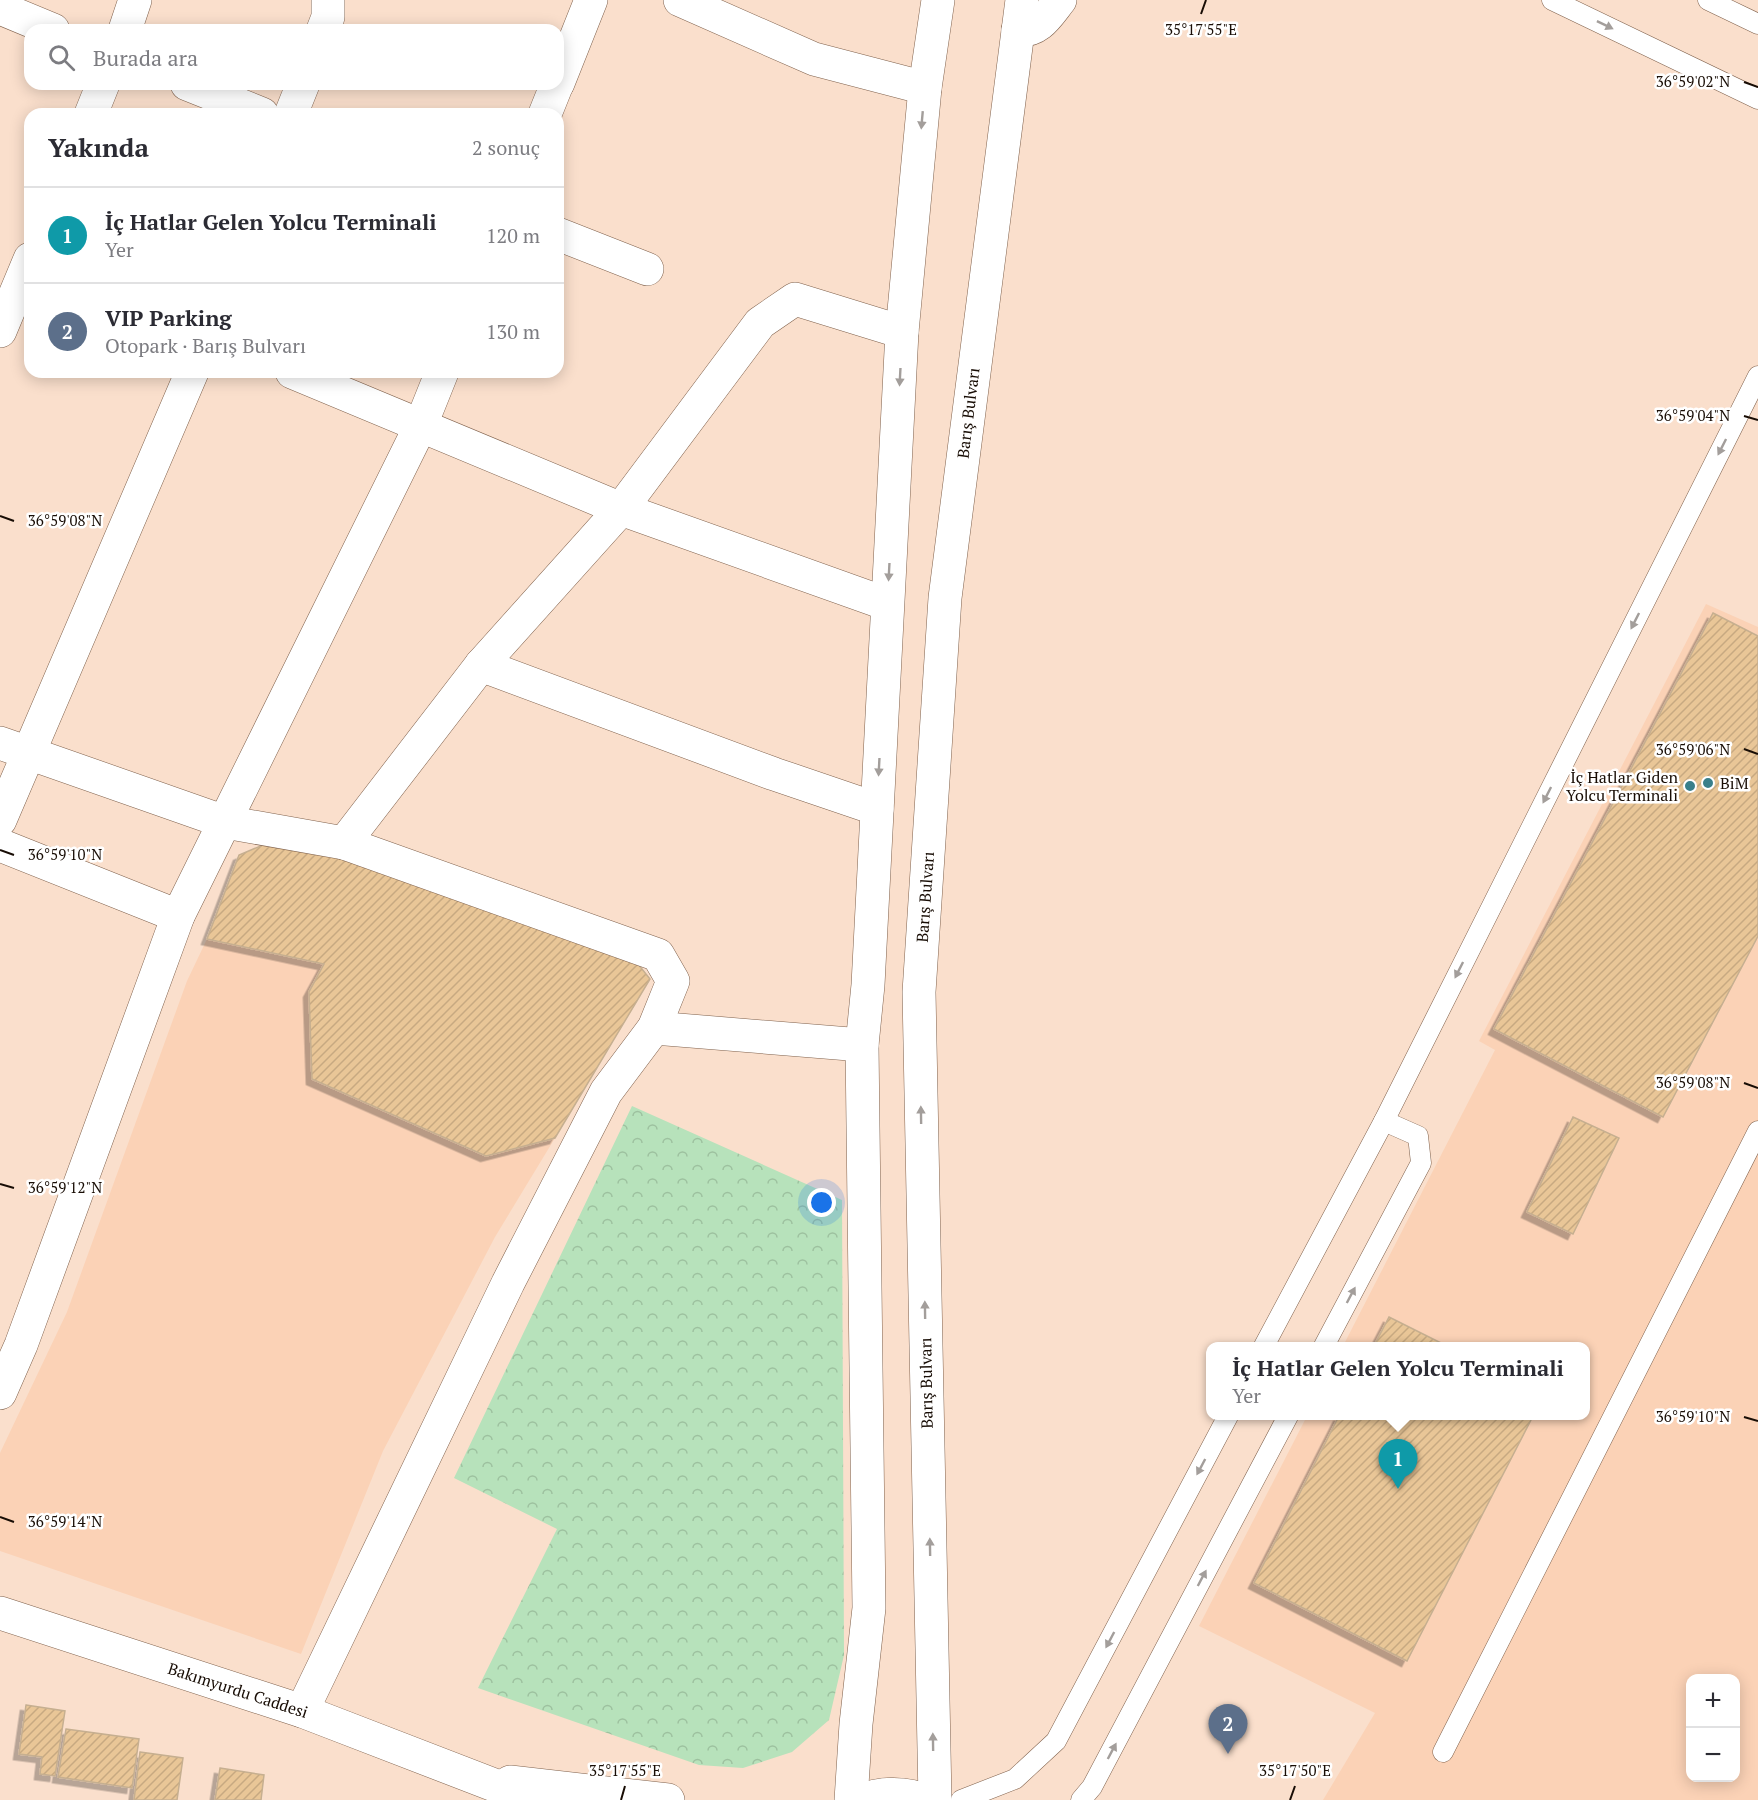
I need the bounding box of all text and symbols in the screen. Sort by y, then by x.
text: 35°17'55"E [1165,19,1237,39]
one-way arrow [1596,20,1614,30]
search box [24,24,564,90]
icon: search [45,41,78,74]
text: Burada ara [93,43,198,72]
text: 36°59'02"N [1656,71,1730,91]
one-way arrow [917,111,927,130]
text: Yakında [48,130,149,164]
text: 2 sonuç [472,134,540,161]
text: İç Hatlar Gelen Yolcu Terminali [105,207,437,236]
text: 1 [62,222,73,249]
text: 120 m [486,222,540,249]
text: Yer [105,236,134,263]
text: VIP Parking [105,303,232,332]
text: 2 [62,318,73,345]
text: 130 m [486,318,540,345]
text: Otopark · Barış Bulvarı [105,332,306,359]
street label: Barış Bulvarı [952,366,984,460]
one-way arrow [895,368,904,387]
text: 36°59'04"N [1656,405,1730,425]
one-way arrow [1718,438,1728,456]
text: 36°59'08"N [28,510,102,530]
one-way arrow [885,563,894,582]
one-way arrow [1630,613,1639,630]
text: 36°59'06"N [1656,739,1730,759]
one-way arrow [874,757,884,776]
place label: İç Hatlar Giden Yolcu Terminali [1566,766,1678,806]
place label: BiM [1720,772,1749,794]
marker: BiM [1701,776,1715,790]
marker: İç Hatlar Giden Yolcu Terminali [1683,779,1697,793]
one-way arrow [1542,787,1552,804]
text: 36°59'10"N [28,844,102,864]
street label: Barış Bulvarı [911,851,939,943]
one-way arrow [1455,961,1464,978]
text: 36°59'08"N [1656,1072,1730,1092]
one-way arrow [916,1105,926,1124]
text: 36°59'12"N [28,1177,102,1197]
your location [807,1188,836,1217]
one-way arrow [1346,1286,1356,1303]
one-way arrow [920,1300,930,1319]
street label: Barış Bulvarı [914,1337,938,1429]
popup [1206,1342,1590,1420]
text: İç Hatlar Gelen Yolcu Terminali [1232,1353,1564,1382]
text: Yer [1232,1382,1261,1409]
text: 36°59'10"N [1656,1406,1730,1426]
pin: 1 [1378,1440,1418,1489]
one-way arrow [1196,1459,1205,1476]
text: 36°59'14"N [28,1511,102,1531]
one-way arrow [925,1537,934,1556]
one-way arrow [1197,1569,1207,1586]
one-way arrow [1105,1631,1115,1648]
street label: Bakımyurdu Caddesi [165,1657,311,1723]
map controls [1686,1674,1740,1782]
button: + [1686,1674,1740,1728]
pin: 2 [1208,1704,1248,1754]
button: − [1686,1728,1740,1782]
one-way arrow [929,1732,938,1751]
one-way arrow [1107,1742,1116,1759]
text: 35°17'55"E [589,1760,661,1780]
text: 35°17'50"E [1259,1760,1331,1780]

